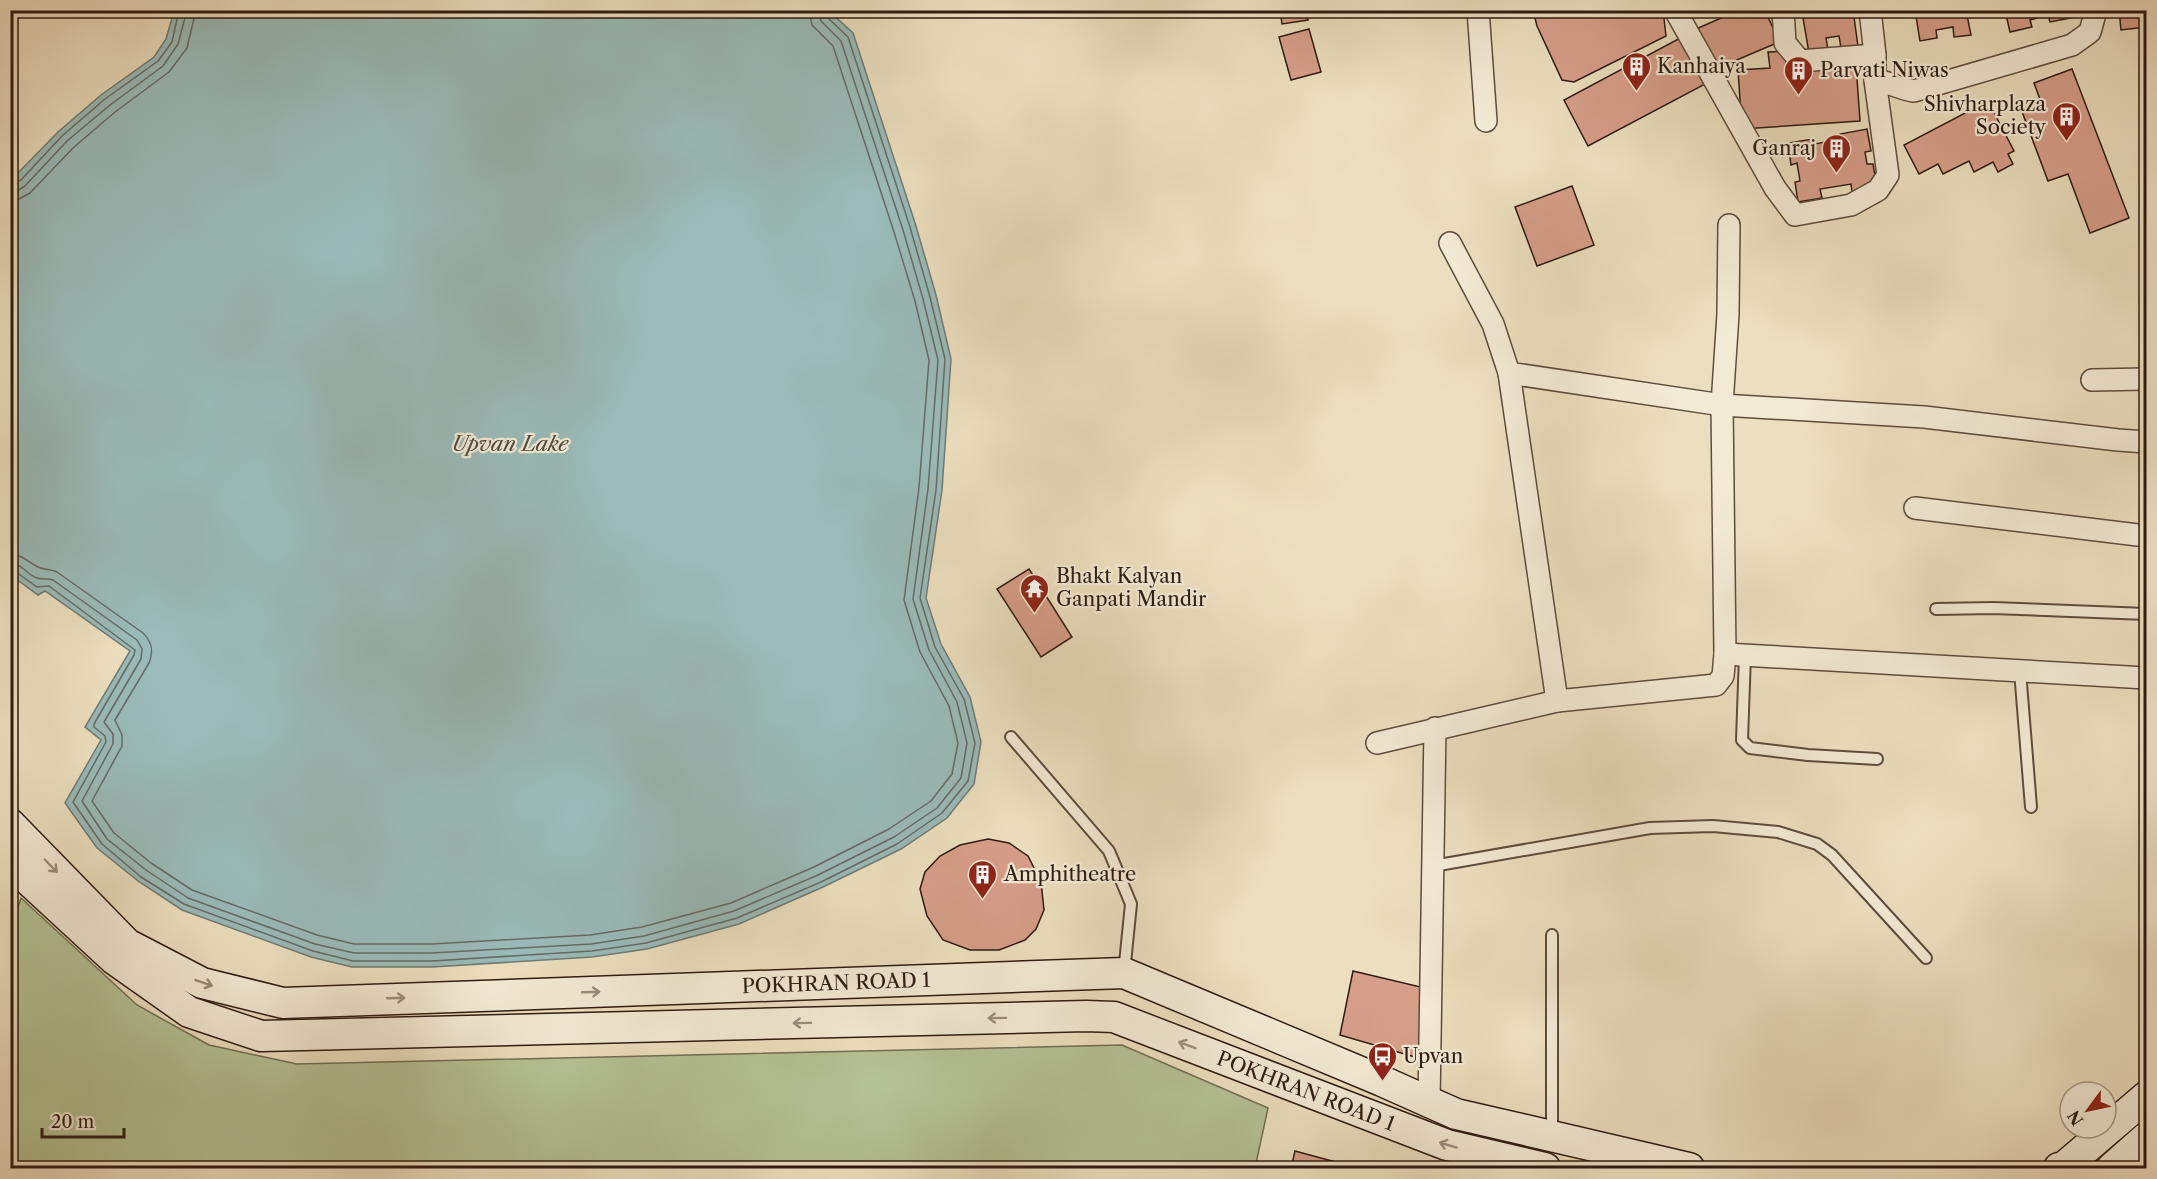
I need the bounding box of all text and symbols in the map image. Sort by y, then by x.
building icon: Kanhaiya [1620,50,1652,92]
place label: Kanhaiya [1657,54,1746,78]
building icon: Parvati Niwas [1783,54,1815,96]
place label: Parvati Niwas [1820,58,1949,82]
place label: Shivharplaza Society [1924,92,2047,139]
building icon: Shivharplaza Society [2051,100,2083,142]
building icon: Ganraj [1821,132,1853,174]
place label: Ganraj [1752,136,1816,160]
water label: Upvan Lake [452,431,569,456]
place label: Bhakt Kalyan Ganpati Mandir [1056,564,1207,611]
temple icon: Bhakt Kalyan Ganpati Mandir [1019,572,1051,614]
one-way arrow [44,858,59,873]
building icon: Amphitheatre [967,858,999,900]
place label: Amphitheatre [1003,862,1136,886]
street label: POKHRAN ROAD 1 [741,968,931,998]
one-way arrow [194,978,213,989]
one-way arrow [581,986,601,997]
one-way arrow [386,993,406,1004]
one-way arrow [988,1012,1008,1024]
one-way arrow [793,1017,813,1029]
one-way arrow [1178,1039,1197,1050]
bus stop icon: Upvan [1366,1040,1398,1082]
place label: Upvan [1403,1044,1464,1068]
street label: POKHRAN ROAD 1 [1214,1046,1399,1136]
north arrow [2058,1080,2118,1140]
scale bar [42,1101,124,1139]
text: N [2063,1107,2088,1129]
text: 20 m [51,1111,95,1133]
one-way arrow [1439,1139,1458,1150]

